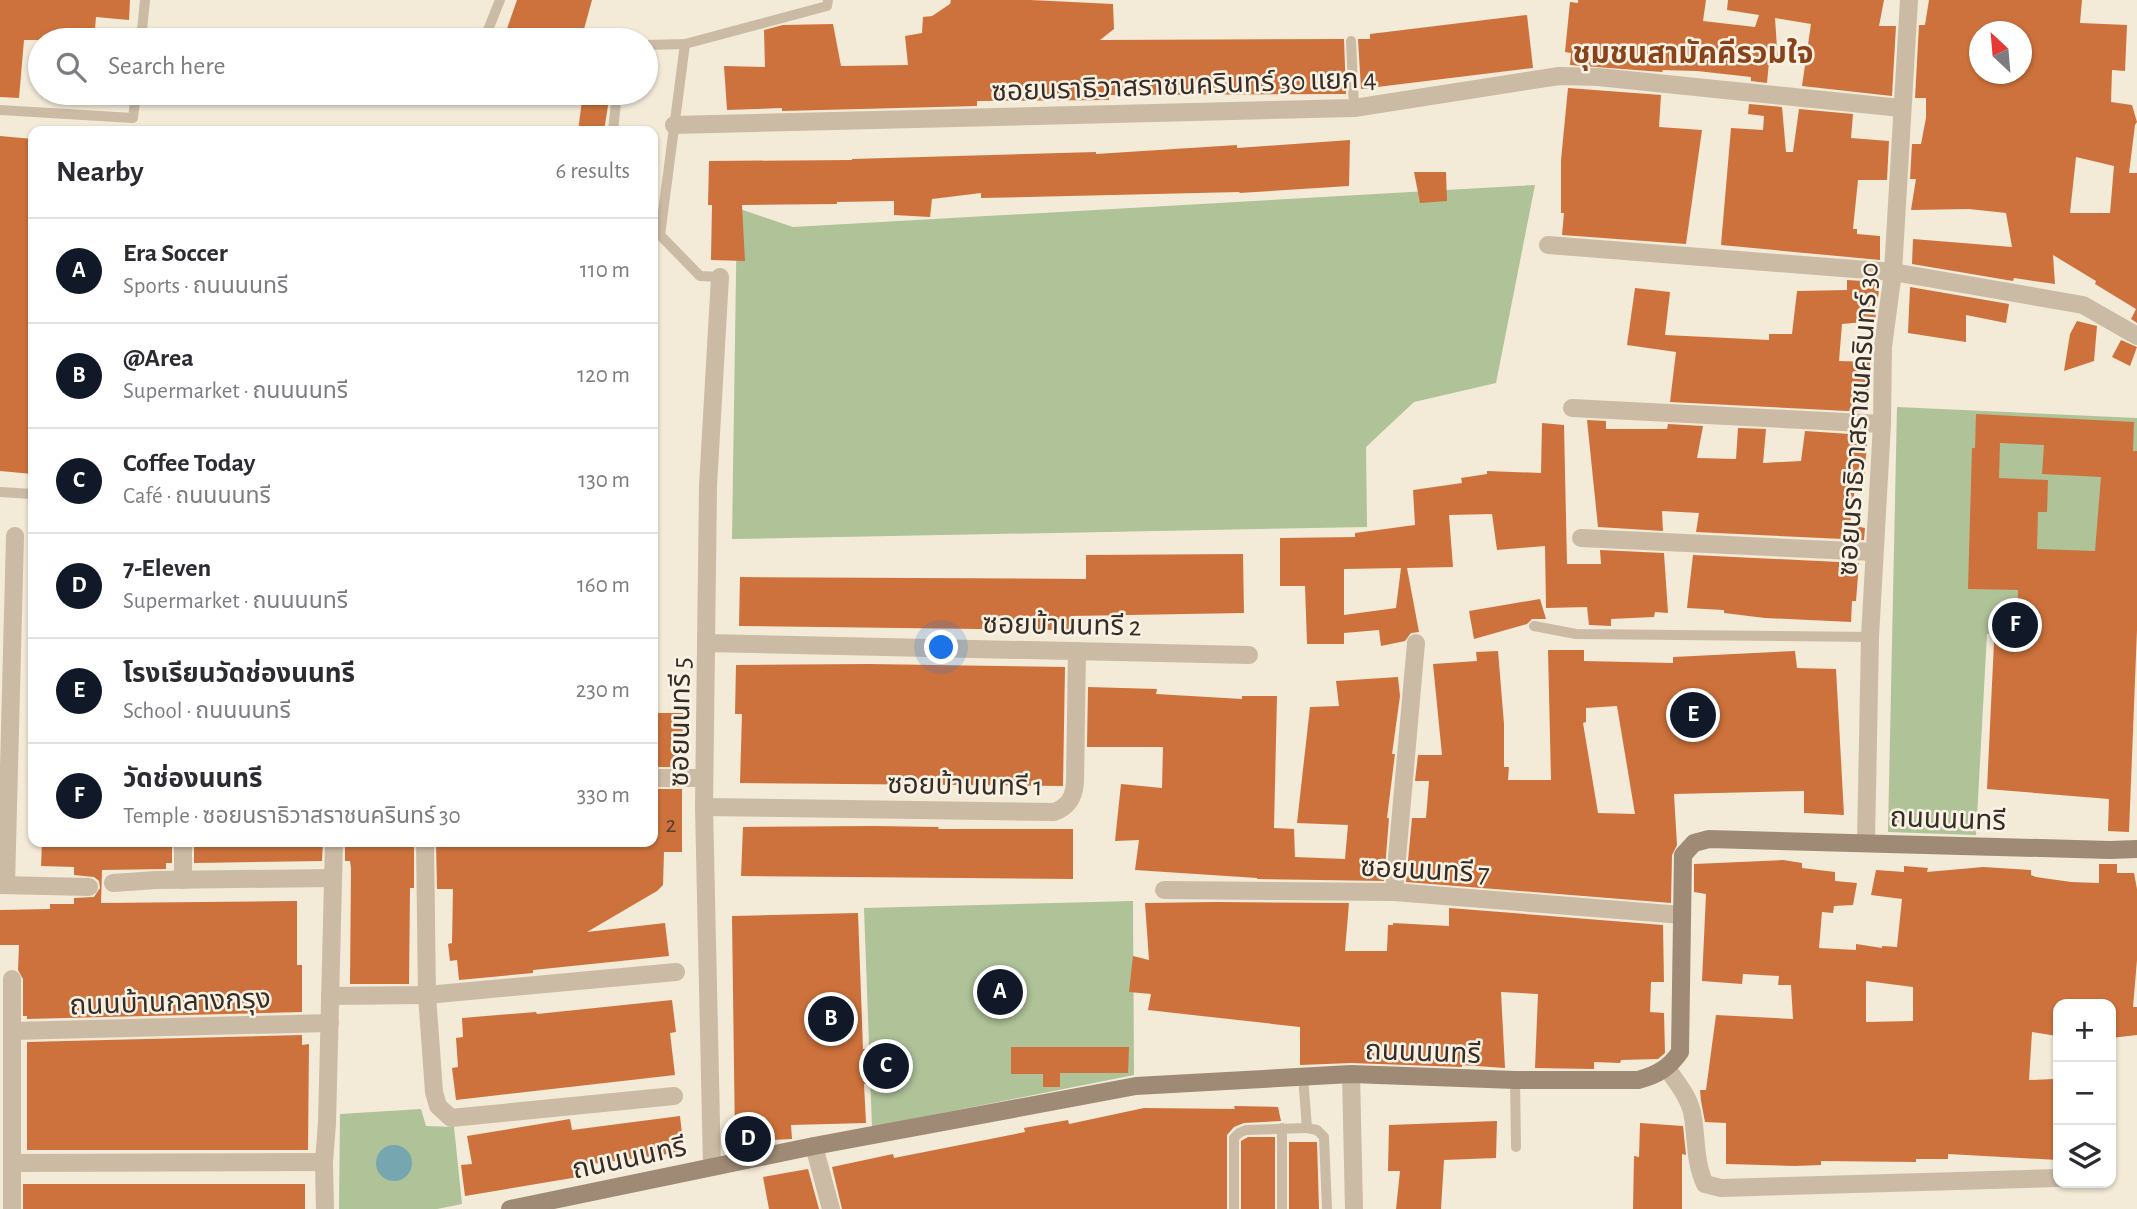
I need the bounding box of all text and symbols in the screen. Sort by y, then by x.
north arrow [1969,21,2032,84]
search box [28,28,658,105]
district label: ชุมชนสามัคคีรวมใจ [1573,38,1814,71]
icon: search [52,48,90,86]
text: Search here [108,53,226,79]
street label: ซอยนราธิวาสราชนครินทร์ 30 แยก 4 [991,65,1377,107]
text: Nearby [56,157,144,187]
text: 6 results [556,160,630,183]
text: Era Soccer [123,240,228,266]
text: A [72,259,86,282]
text: 110 m [580,259,630,282]
street label: ซอยนราธิวาสราชนครินทร์ 30 [1834,261,1884,577]
text: Sports · ถนนนนทรี [123,275,288,298]
text: @Area [123,345,194,371]
text: B [72,364,86,387]
text: 120 m [577,364,630,387]
text: Supermarket · ถนนนนทรี [123,380,348,403]
text: Coffee Today [123,450,255,476]
text: C [73,469,85,492]
text: 130 m [578,469,630,492]
text: Café · ถนนนนทรี [123,485,271,508]
text: 7-Eleven [123,555,211,581]
text: D [71,574,87,597]
text: 160 m [577,574,630,597]
text: Supermarket · ถนนนนทรี [123,590,348,613]
pin: F [1992,599,2038,651]
street label: ซอยบ้านนทรี 2 [982,609,1142,641]
your location [924,630,958,664]
street label: ซอยนนทรี 5 [665,657,696,787]
text: โรงเรียนวัดช่องนนทรี [123,661,355,687]
text: E [73,679,85,702]
text: 230 m [576,679,630,702]
pin: E [1670,689,1716,741]
text: School · ถนนนนทรี [123,700,291,723]
text: วัดช่องนนทรี [123,766,263,792]
street label: ซอยบ้านนทรี 1 [887,769,1043,801]
text: F [74,784,84,807]
text: 330 m [577,784,630,807]
street label: ถนนนนทรี [1889,803,2007,836]
text: Temple · ซอยนราธิวาสราชนครินทร์ 30 [123,805,461,828]
house number: 2 [666,813,677,837]
street label: ซอยนนทรี 7 [1359,853,1490,888]
pin: A [977,966,1023,1018]
street label: ถนนบ้านกลางกรุง [69,983,271,1022]
pin: B [808,993,854,1045]
map controls [2053,999,2116,1188]
button: + [2053,999,2116,1062]
street label: ถนนนนทรี [1364,1036,1482,1069]
pin: C [863,1040,909,1092]
button: − [2053,1062,2116,1125]
pin: D [725,1113,771,1165]
button: layers [2053,1125,2116,1188]
street label: ถนนนนทรี [569,1132,689,1185]

